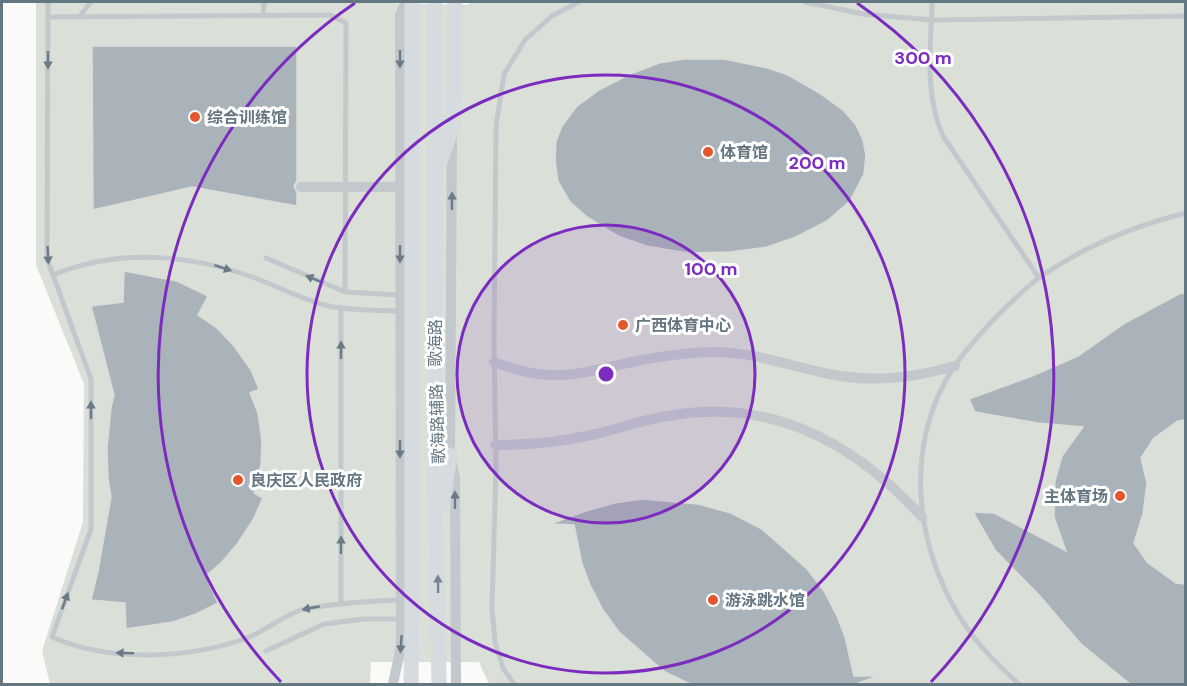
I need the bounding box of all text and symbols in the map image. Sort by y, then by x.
text: 300 m [894,46,952,70]
one-way arrow [395,49,405,68]
one-way arrow [43,50,53,69]
place label: 综合训练馆 [207,107,287,128]
marker: 综合训练馆 [188,110,202,124]
place label: 体育馆 [720,142,768,163]
marker: 体育馆 [701,145,715,159]
text: 200 m [789,151,845,175]
one-way arrow [447,191,457,210]
one-way arrow [395,244,405,263]
one-way arrow [43,245,52,264]
text: 100 m [684,257,738,281]
one-way arrow [214,263,232,273]
one-way arrow [305,274,323,283]
place label: 广西体育中心 [635,315,731,336]
marker: 广西体育中心 [616,318,630,332]
street label: 歌海路 [425,319,446,367]
one-way arrow [337,340,346,359]
centre of rings [596,364,616,384]
street label: 歌海路辅路 [426,384,449,464]
one-way arrow [86,401,96,420]
one-way arrow [395,439,405,458]
place label: 良庆区人民政府 [250,470,362,491]
marker: 良庆区人民政府 [231,473,245,487]
place label: 主体育场 [1044,486,1108,507]
marker: 主体育场 [1113,489,1127,503]
one-way arrow [450,491,460,510]
one-way arrow [336,535,346,554]
one-way arrow [433,575,443,594]
place label: 游泳跳水馆 [725,590,805,611]
one-way arrow [61,592,71,610]
marker: 游泳跳水馆 [706,593,720,607]
one-way arrow [302,604,321,613]
one-way arrow [396,634,405,653]
one-way arrow [116,648,135,658]

